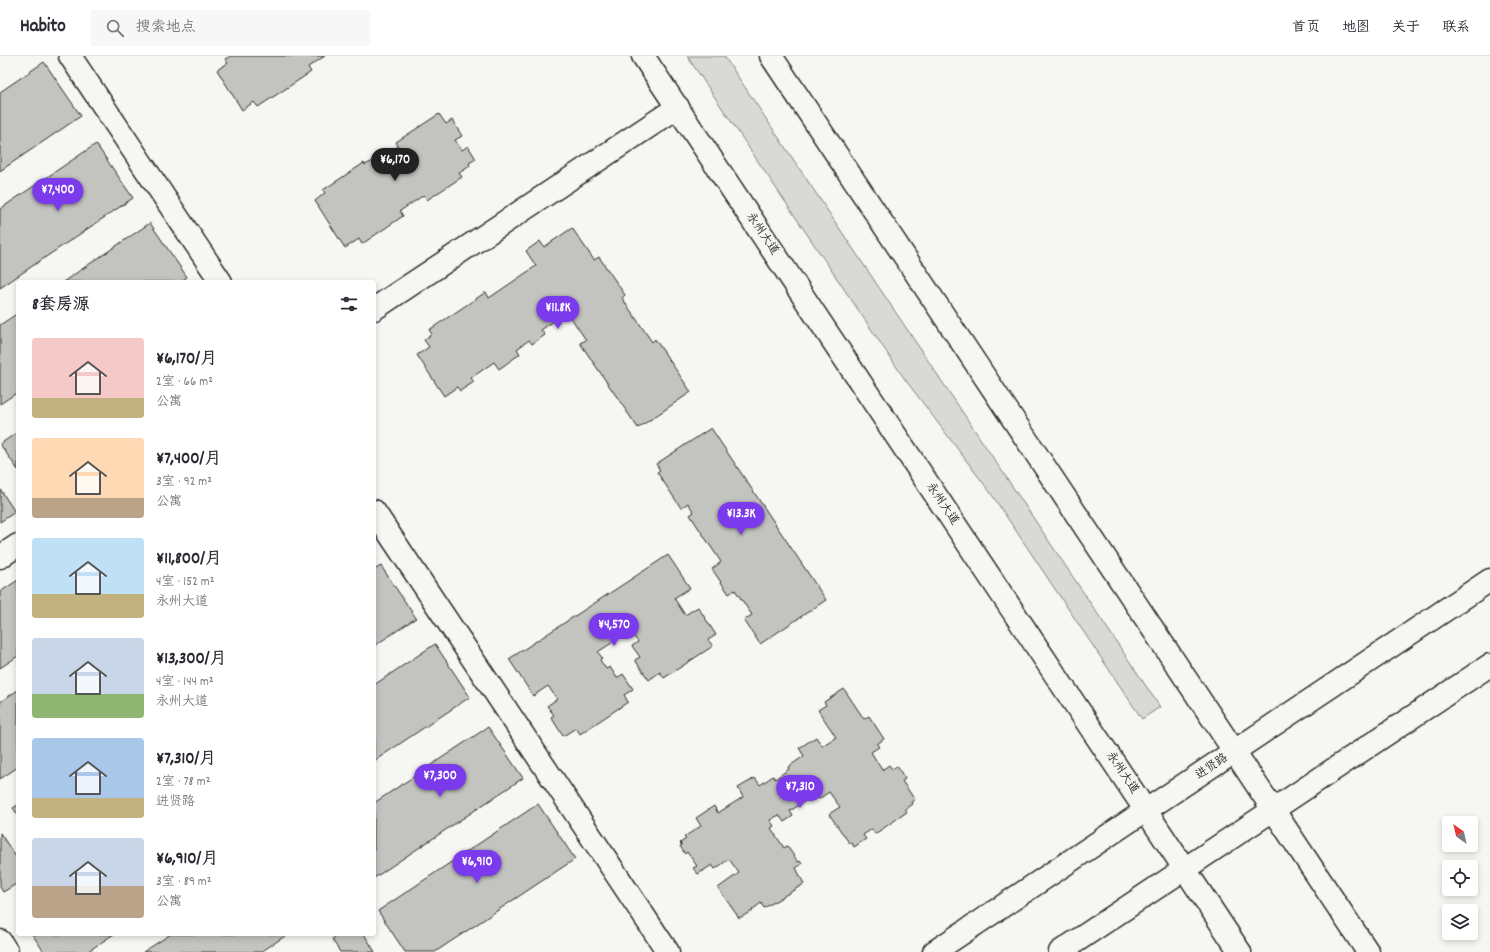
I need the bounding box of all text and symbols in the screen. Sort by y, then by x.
search box [90,10,370,46]
text: Habito [20,14,66,41]
icon: search [104,17,126,39]
text: 搜索地点 [136,17,196,39]
text: 首页 [1292,18,1320,38]
text: 地图 [1342,18,1370,38]
text: 关于 [1392,18,1420,38]
text: 联系 [1442,18,1470,38]
pin: ¥6,170 [362,148,428,182]
text: ¥6,170 [380,151,410,170]
pin: ¥7,400 [25,178,91,212]
text: ¥7,400 [41,181,75,200]
street label: 永州大道 [742,209,782,259]
icon: filters [338,293,360,315]
text: 8套房源 [32,294,90,318]
pin: ¥11.8K [525,296,591,330]
text: ¥11.8K [545,299,571,318]
text: ¥6,170/月 [156,348,217,372]
icon: home [64,354,112,402]
text: 2室 · 66 m² [156,373,213,392]
text: 公寓 [156,393,182,412]
text: ¥7,400/月 [156,448,221,472]
icon: home [64,454,112,502]
text: 3室 · 92 m² [156,473,212,492]
street label: 永州大道 [922,479,962,529]
text: 公寓 [156,493,182,512]
pin: ¥13.3K [708,502,774,536]
text: ¥13.3K [727,505,755,524]
text: ¥11,800/月 [156,548,222,572]
icon: home [64,554,112,602]
text: 4室 · 152 m² [156,573,215,592]
text: 永州大道 [156,593,208,612]
pin: ¥4,570 [581,613,647,647]
text: ¥4,570 [598,616,630,635]
text: ¥13,300/月 [156,648,227,672]
icon: home [64,654,112,702]
text: 4室 · 144 m² [156,673,214,692]
text: 永州大道 [156,693,208,712]
text: ¥7,310/月 [156,748,216,772]
street label: 永州大道 [1102,748,1142,798]
street label: 进贤路 [1192,750,1232,784]
icon: home [64,754,112,802]
pin: ¥7,300 [407,764,473,798]
text: ¥7,300 [423,767,457,786]
text: 2室 · 78 m² [156,773,210,792]
pin: ¥7,310 [767,775,833,809]
text: ¥7,310 [785,778,815,797]
text: 进贤路 [156,793,195,812]
north arrow [1442,816,1478,852]
map controls [1442,816,1478,940]
text: ¥6,910/月 [156,848,218,872]
pin: ¥6,910 [444,850,510,884]
text: ¥6,910 [461,853,493,872]
icon: home [64,854,112,902]
button: locate [1442,860,1478,896]
text: 3室 · 89 m² [156,873,212,892]
text: 公寓 [156,893,182,912]
button: layers [1442,904,1478,940]

